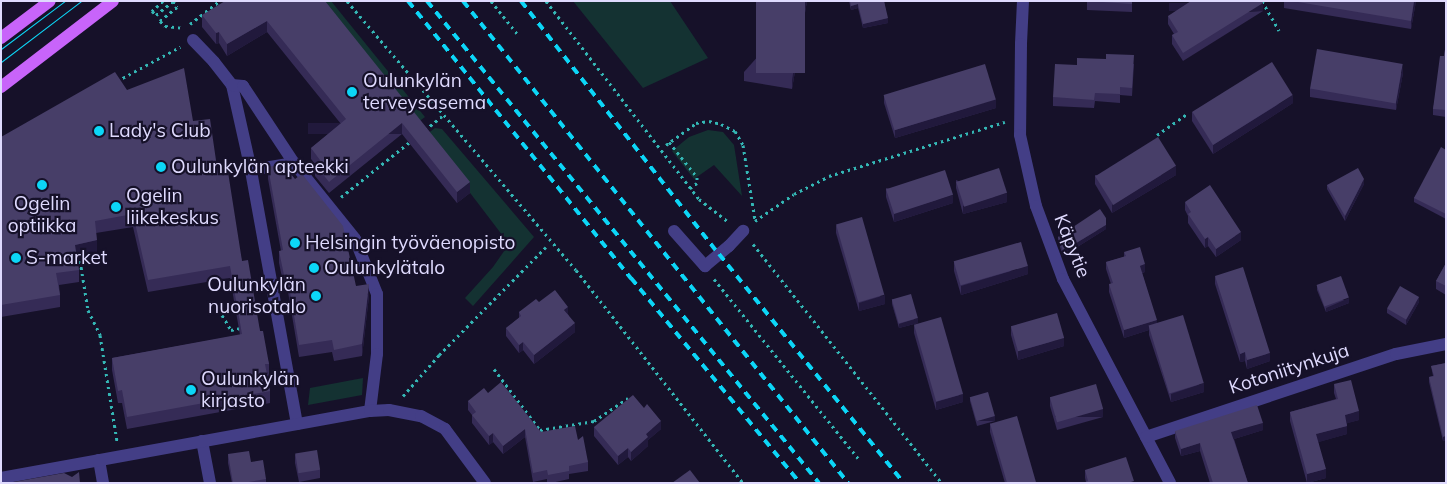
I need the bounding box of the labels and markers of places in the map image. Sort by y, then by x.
place label: Oulunkylän terveysasema [363,70,486,114]
marker: Oulunkylän terveysasema [345,85,359,99]
place label: Lady's Club [109,120,211,142]
marker: Lady's Club [93,125,105,137]
place label: Oulunkylän apteekki [171,156,349,178]
marker: Oulunkylän apteekki [155,161,167,173]
marker: Ogelin optiikka [36,179,48,191]
place label: Ogelin liikekeskus [126,185,219,229]
place label: Ogelin optiikka [8,193,76,237]
marker: Ogelin liikekeskus [110,201,122,213]
place label: Helsingin työväenopisto [305,232,515,254]
marker: Helsingin työväenopisto [289,237,301,249]
place label: S-market [26,247,108,269]
marker: S-market [10,252,22,264]
place label: Oulunkylätalo [324,257,445,279]
marker: Oulunkylätalo [308,262,320,274]
place label: Oulunkylän nuorisotalo [207,274,306,318]
marker: Oulunkylän nuorisotalo [310,290,322,302]
place label: Oulunkylän kirjasto [201,368,300,412]
marker: Oulunkylän kirjasto [185,384,197,396]

